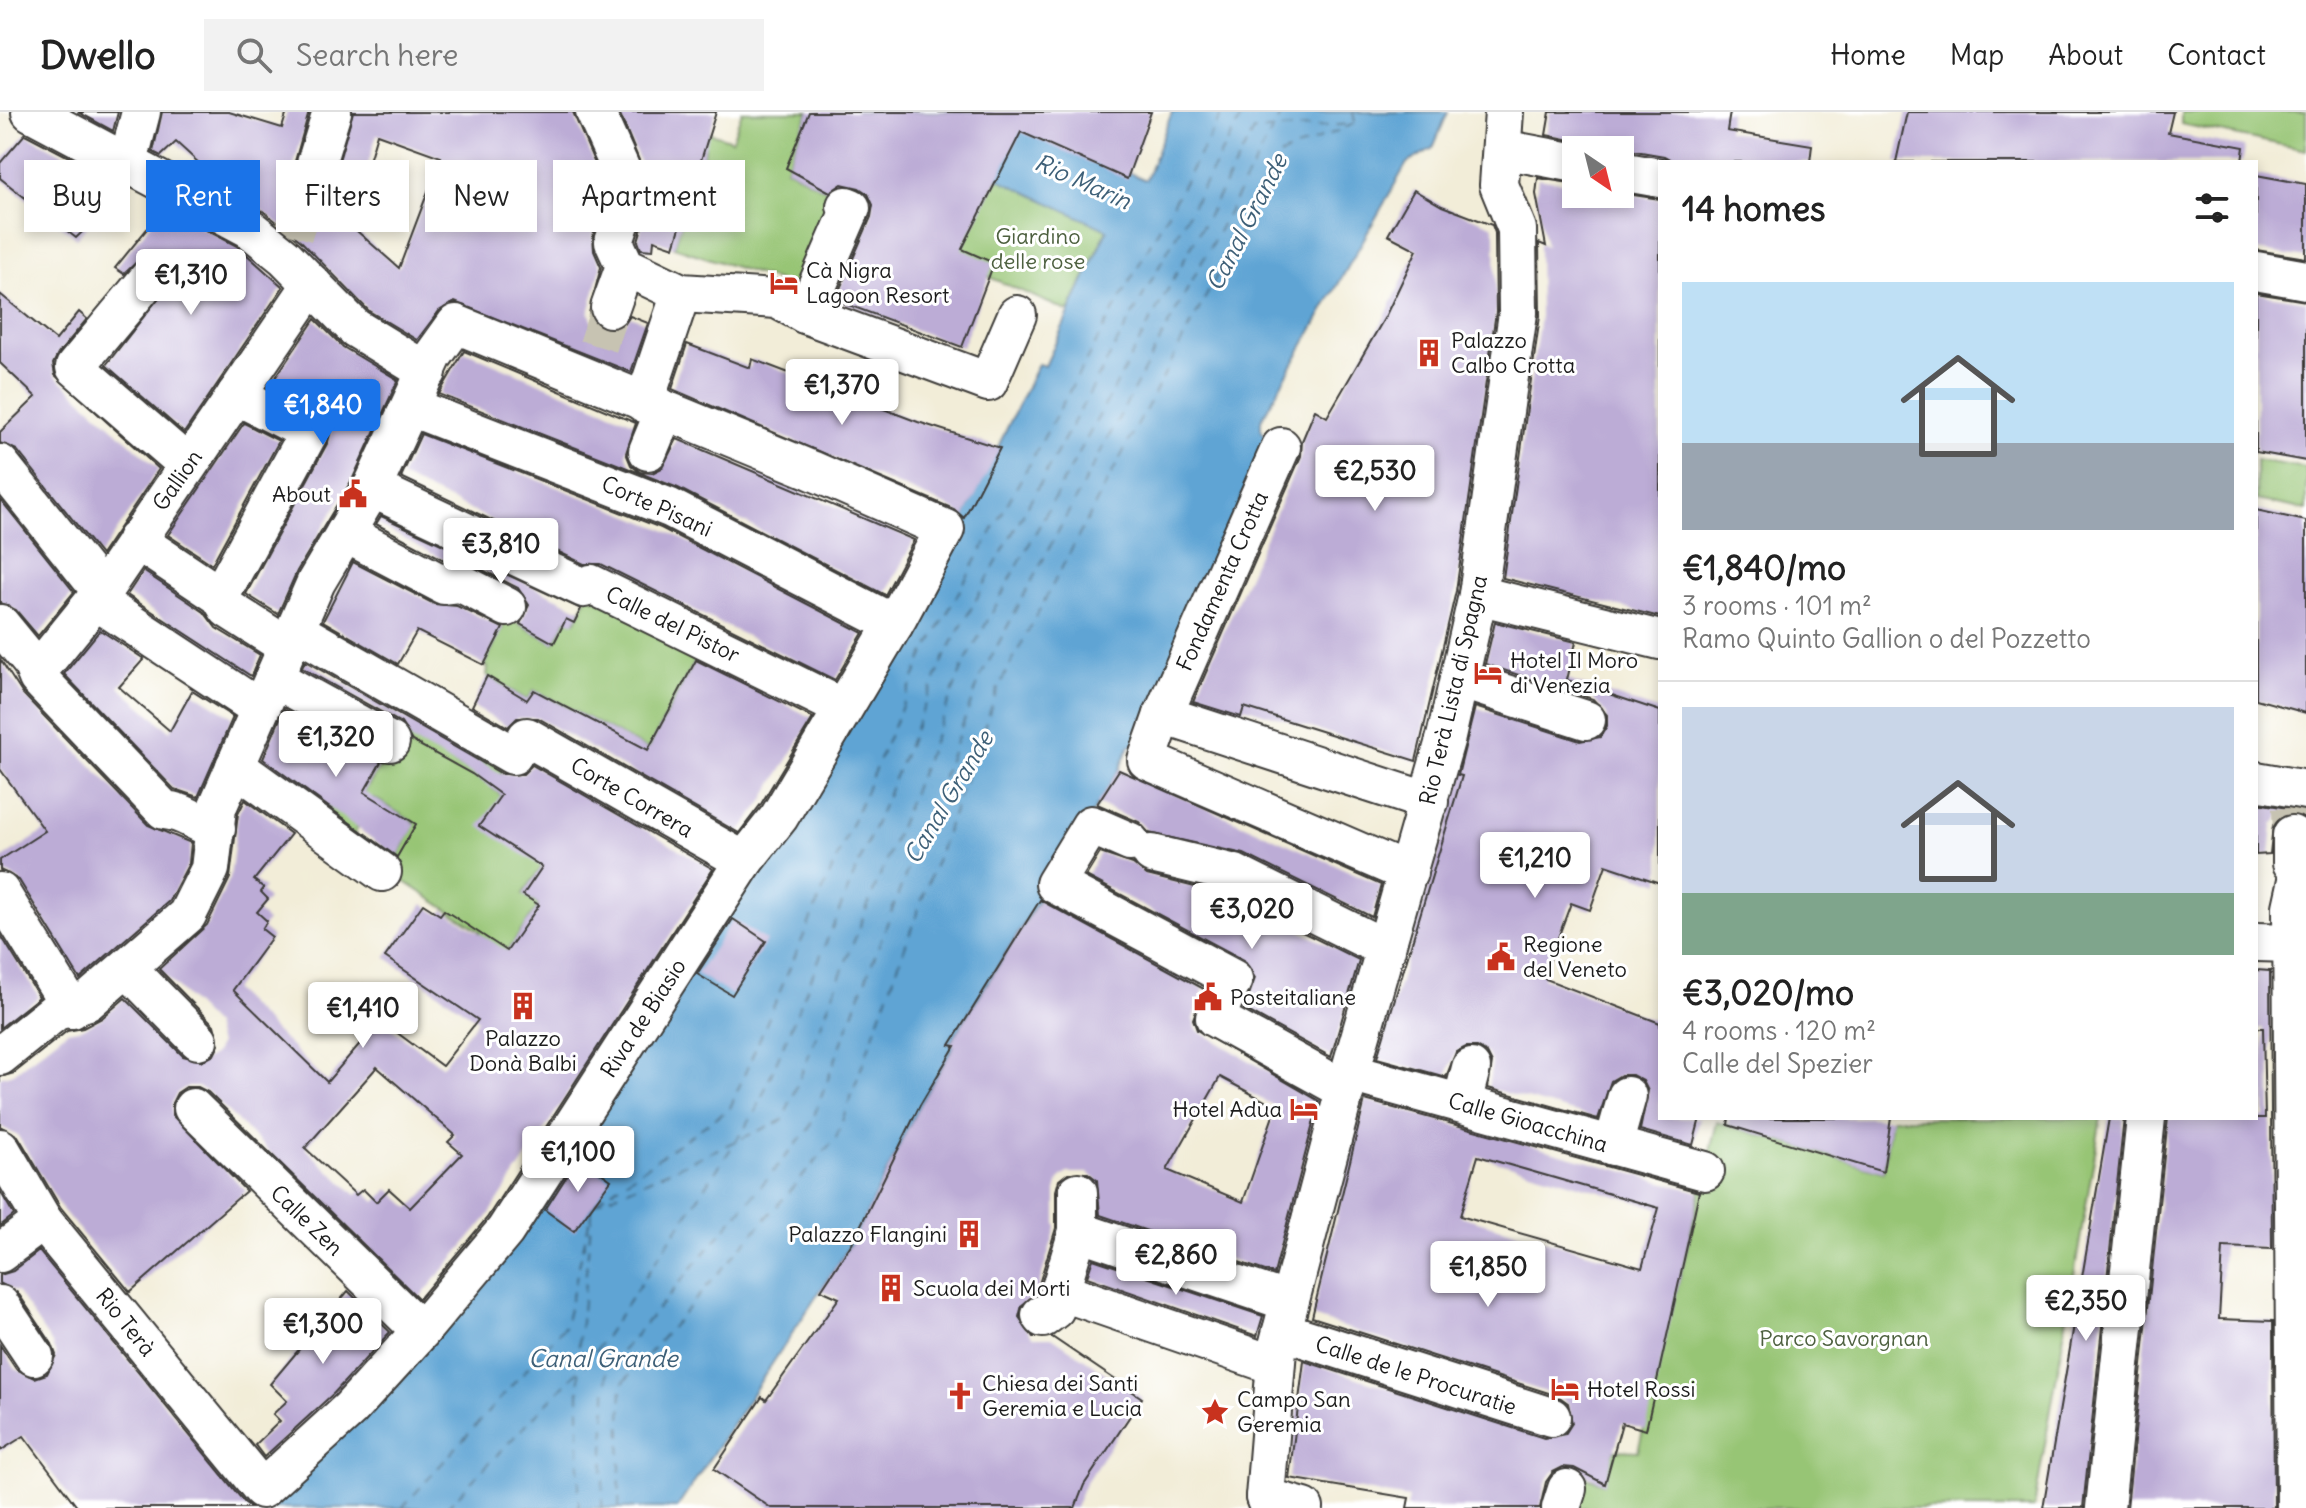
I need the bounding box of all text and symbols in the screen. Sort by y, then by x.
search box [204,19,764,91]
text: Dwello [40,32,156,79]
icon: search [232,33,276,77]
text: Search here [296,36,458,74]
text: Home [1830,37,1906,73]
text: Map [1950,37,2004,73]
text: About [2048,37,2123,73]
text: Contact [2167,37,2266,73]
north arrow [1562,136,1634,208]
map controls [1562,136,1634,208]
water label: Rio Marin [1030,147,1137,216]
water label: Canal Grande [1199,147,1294,295]
chip: Buy [24,160,130,232]
chip: Rent [146,160,260,232]
chip: Filters [276,160,409,232]
chip: New [425,160,537,232]
chip: Apartment [553,160,745,232]
icon: filters [2190,186,2234,230]
text: 14 homes [1682,187,1826,230]
park label: Giardino delle rose [991,222,1085,275]
pin: €1,310 [126,249,256,317]
place label: Cà Nigra Lagoon Resort [806,256,949,309]
text: €1,310 [154,258,228,291]
hotel icon: Cà Nigra Lagoon Resort [769,268,799,298]
place label: Palazzo Calbo Crotta [1451,326,1575,379]
icon: home [1886,334,2030,478]
building icon: Palazzo Calbo Crotta [1414,338,1444,368]
pin: €1,370 [777,359,907,427]
text: €1,370 [804,368,880,401]
pin: €1,840 [258,379,388,447]
text: €1,840 [283,388,363,421]
street label: Gallion [146,444,208,516]
pin: €2,530 [1310,445,1440,513]
text: €2,530 [1333,454,1417,487]
street label: Corte Pisani [597,469,717,543]
public building icon: About [338,479,368,509]
place label: About [272,480,331,508]
street label: Fondamenta Crotta [1170,487,1274,675]
pin: €3,810 [436,518,566,586]
text: €3,810 [461,527,541,560]
text: €1,840/mo [1682,546,1846,589]
street label: Rio Terà Lista di Spagna [1413,572,1493,808]
street label: Calle del Pistor [601,580,745,669]
text: 3 rooms · 101 m² [1682,589,1872,622]
text: Ramo Quinto Gallion o del Pozzetto [1682,622,2091,655]
place label: Hotel Il Moro di Venezia [1510,646,1638,699]
hotel icon: Hotel Il Moro di Venezia [1473,658,1503,688]
pin: €1,320 [271,711,401,779]
text: €1,320 [297,720,375,753]
water label: Canal Grande [897,723,1000,869]
street label: Corte Correra [566,751,698,843]
icon: home [1886,759,2030,903]
pin: €1,210 [1470,832,1600,900]
text: €1,210 [1498,841,1572,874]
pin: €3,020 [1187,883,1317,951]
text: €3,020 [1209,892,1295,925]
place label: Regione del Veneto [1523,930,1627,983]
public building icon: Regione del Veneto [1486,942,1516,972]
street label: Riva de Biasio [594,953,692,1083]
text: €3,020/mo [1682,971,1854,1014]
pin: €1,410 [298,982,428,1050]
public building icon: Posteitaliane [1193,982,1223,1012]
place label: Posteitaliane [1230,983,1356,1011]
text: €1,410 [326,991,400,1024]
building icon: Palazzo Donà Balbi [508,991,538,1021]
text: 4 rooms · 120 m² [1682,1014,1876,1047]
place label: Palazzo Donà Balbi [469,1024,577,1077]
text: Calle del Spezier [1682,1047,1873,1080]
street label: Calle Gioacchina [1445,1086,1611,1158]
hotel icon: Hotel Adua [1289,1094,1319,1124]
place label: Hotel Adua [1172,1095,1282,1123]
pin: €1,100 [513,1126,643,1194]
text: €1,100 [540,1135,616,1168]
street label: Calle Zen [265,1179,349,1261]
building icon: Palazzo Flangini [954,1219,984,1249]
place label: Palazzo Flangini [788,1220,947,1248]
pin: €2,860 [1111,1229,1241,1297]
text: €2,860 [1134,1238,1218,1271]
pin: €1,850 [1423,1241,1553,1309]
text: €1,850 [1448,1250,1528,1283]
building icon: Scuola dei Morti [876,1273,906,1303]
place label: Scuola dei Morti [913,1274,1070,1302]
pin: €2,350 [2021,1275,2151,1343]
street label: Rio Terà [90,1282,162,1362]
text: €2,350 [2044,1284,2128,1317]
pin: €1,300 [258,1298,388,1366]
text: €1,300 [282,1307,364,1340]
park label: Parco Savorgnan [1759,1324,1929,1352]
street label: Calle de le Procuratie [1312,1329,1520,1421]
water label: Canal Grande [528,1343,680,1373]
place label: Chiesa dei Santi Geremia e Lucia [982,1369,1142,1422]
hotel icon: Hotel Rossi [1550,1374,1580,1404]
place label: Hotel Rossi [1587,1375,1695,1403]
church icon: Chiesa dei Santi Geremia e Lucia [945,1381,975,1411]
place label: Campo San Geremia [1237,1385,1351,1438]
place icon: Campo San Geremia [1200,1397,1230,1427]

